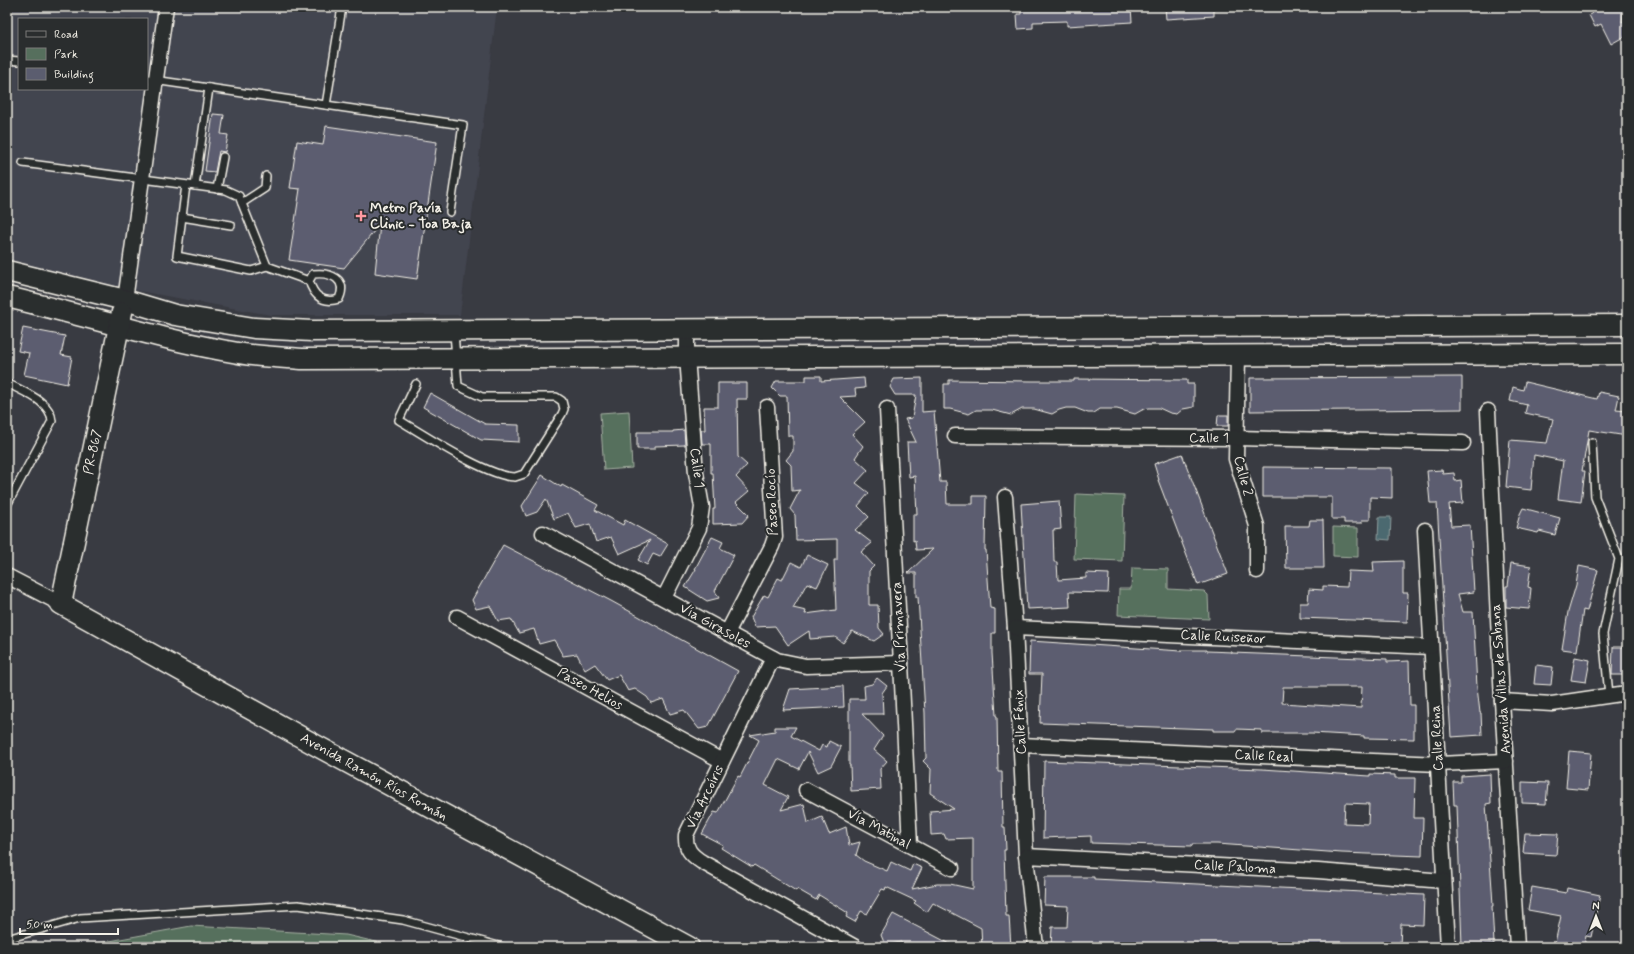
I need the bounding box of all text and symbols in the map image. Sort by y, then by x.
legend [18,18,148,90]
text: Road [54,27,78,43]
text: Park [54,47,78,63]
text: Building [54,67,94,84]
place label: Metro Pavía Clinic - Toa Baja [370,199,472,234]
marker: Metro Pavía Clinic - Toa Baja [355,210,367,222]
street label: PR-867 [79,427,107,476]
street label: Calle 1 [1189,429,1229,447]
street label: Calle 1 [686,447,708,489]
street label: Calle 2 [1229,454,1257,498]
street label: Paseo Rocío [762,468,782,536]
street label: Vía Primavera [888,581,910,673]
street label: Vía Girasoles [676,599,754,653]
street label: Avenida Villas de Sabana [1487,603,1515,755]
street label: Calle Ruiseñor [1180,626,1266,648]
street label: Paseo Helios [554,664,626,714]
street label: Calle Fénix [1009,689,1031,755]
street label: Calle Reina [1426,705,1448,771]
street label: Avenida Ramón Ríos Román [297,729,451,825]
street label: Calle Real [1234,745,1294,767]
street label: Vía Arcoíris [682,762,728,832]
street label: Vía Matinal [844,805,914,853]
street label: Calle Paloma [1194,856,1277,878]
north arrow [1576,896,1616,936]
text: N [1592,900,1600,914]
scale bar [20,910,118,936]
text: 50 m [26,917,53,933]

